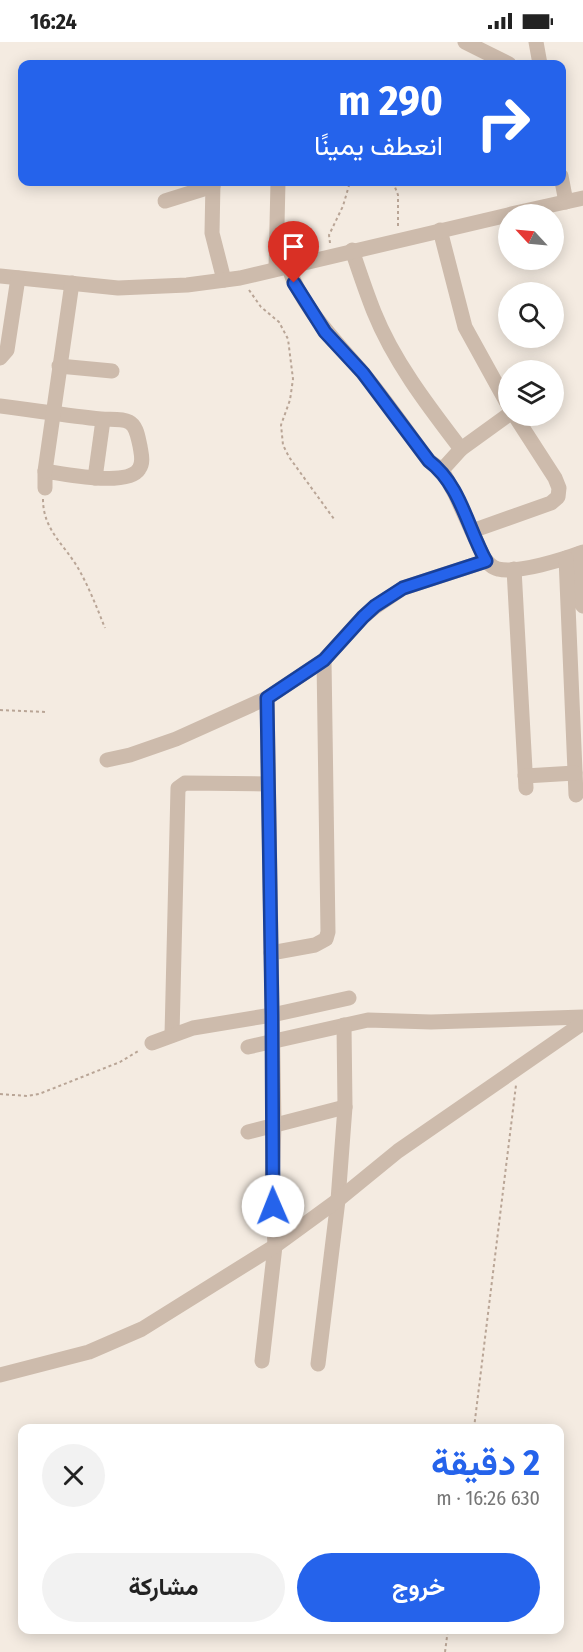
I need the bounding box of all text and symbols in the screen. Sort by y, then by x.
text: 16:24 [30,8,77,35]
text: 290 m [338,76,443,126]
icon: right [464,84,542,162]
text: انعطف يمينًا [314,130,443,162]
north arrow [498,204,564,270]
map controls [498,204,564,426]
pin [268,221,319,283]
icon: arrive [277,230,310,263]
button: search [498,282,564,348]
button: layers [498,360,564,426]
position arrow [241,1174,305,1238]
text: 2 دقيقة [431,1441,540,1485]
button: close [42,1444,105,1507]
text: 630 m · 16:26 [436,1486,540,1510]
button: مشاركة [42,1553,285,1622]
button: خروج [297,1553,540,1622]

